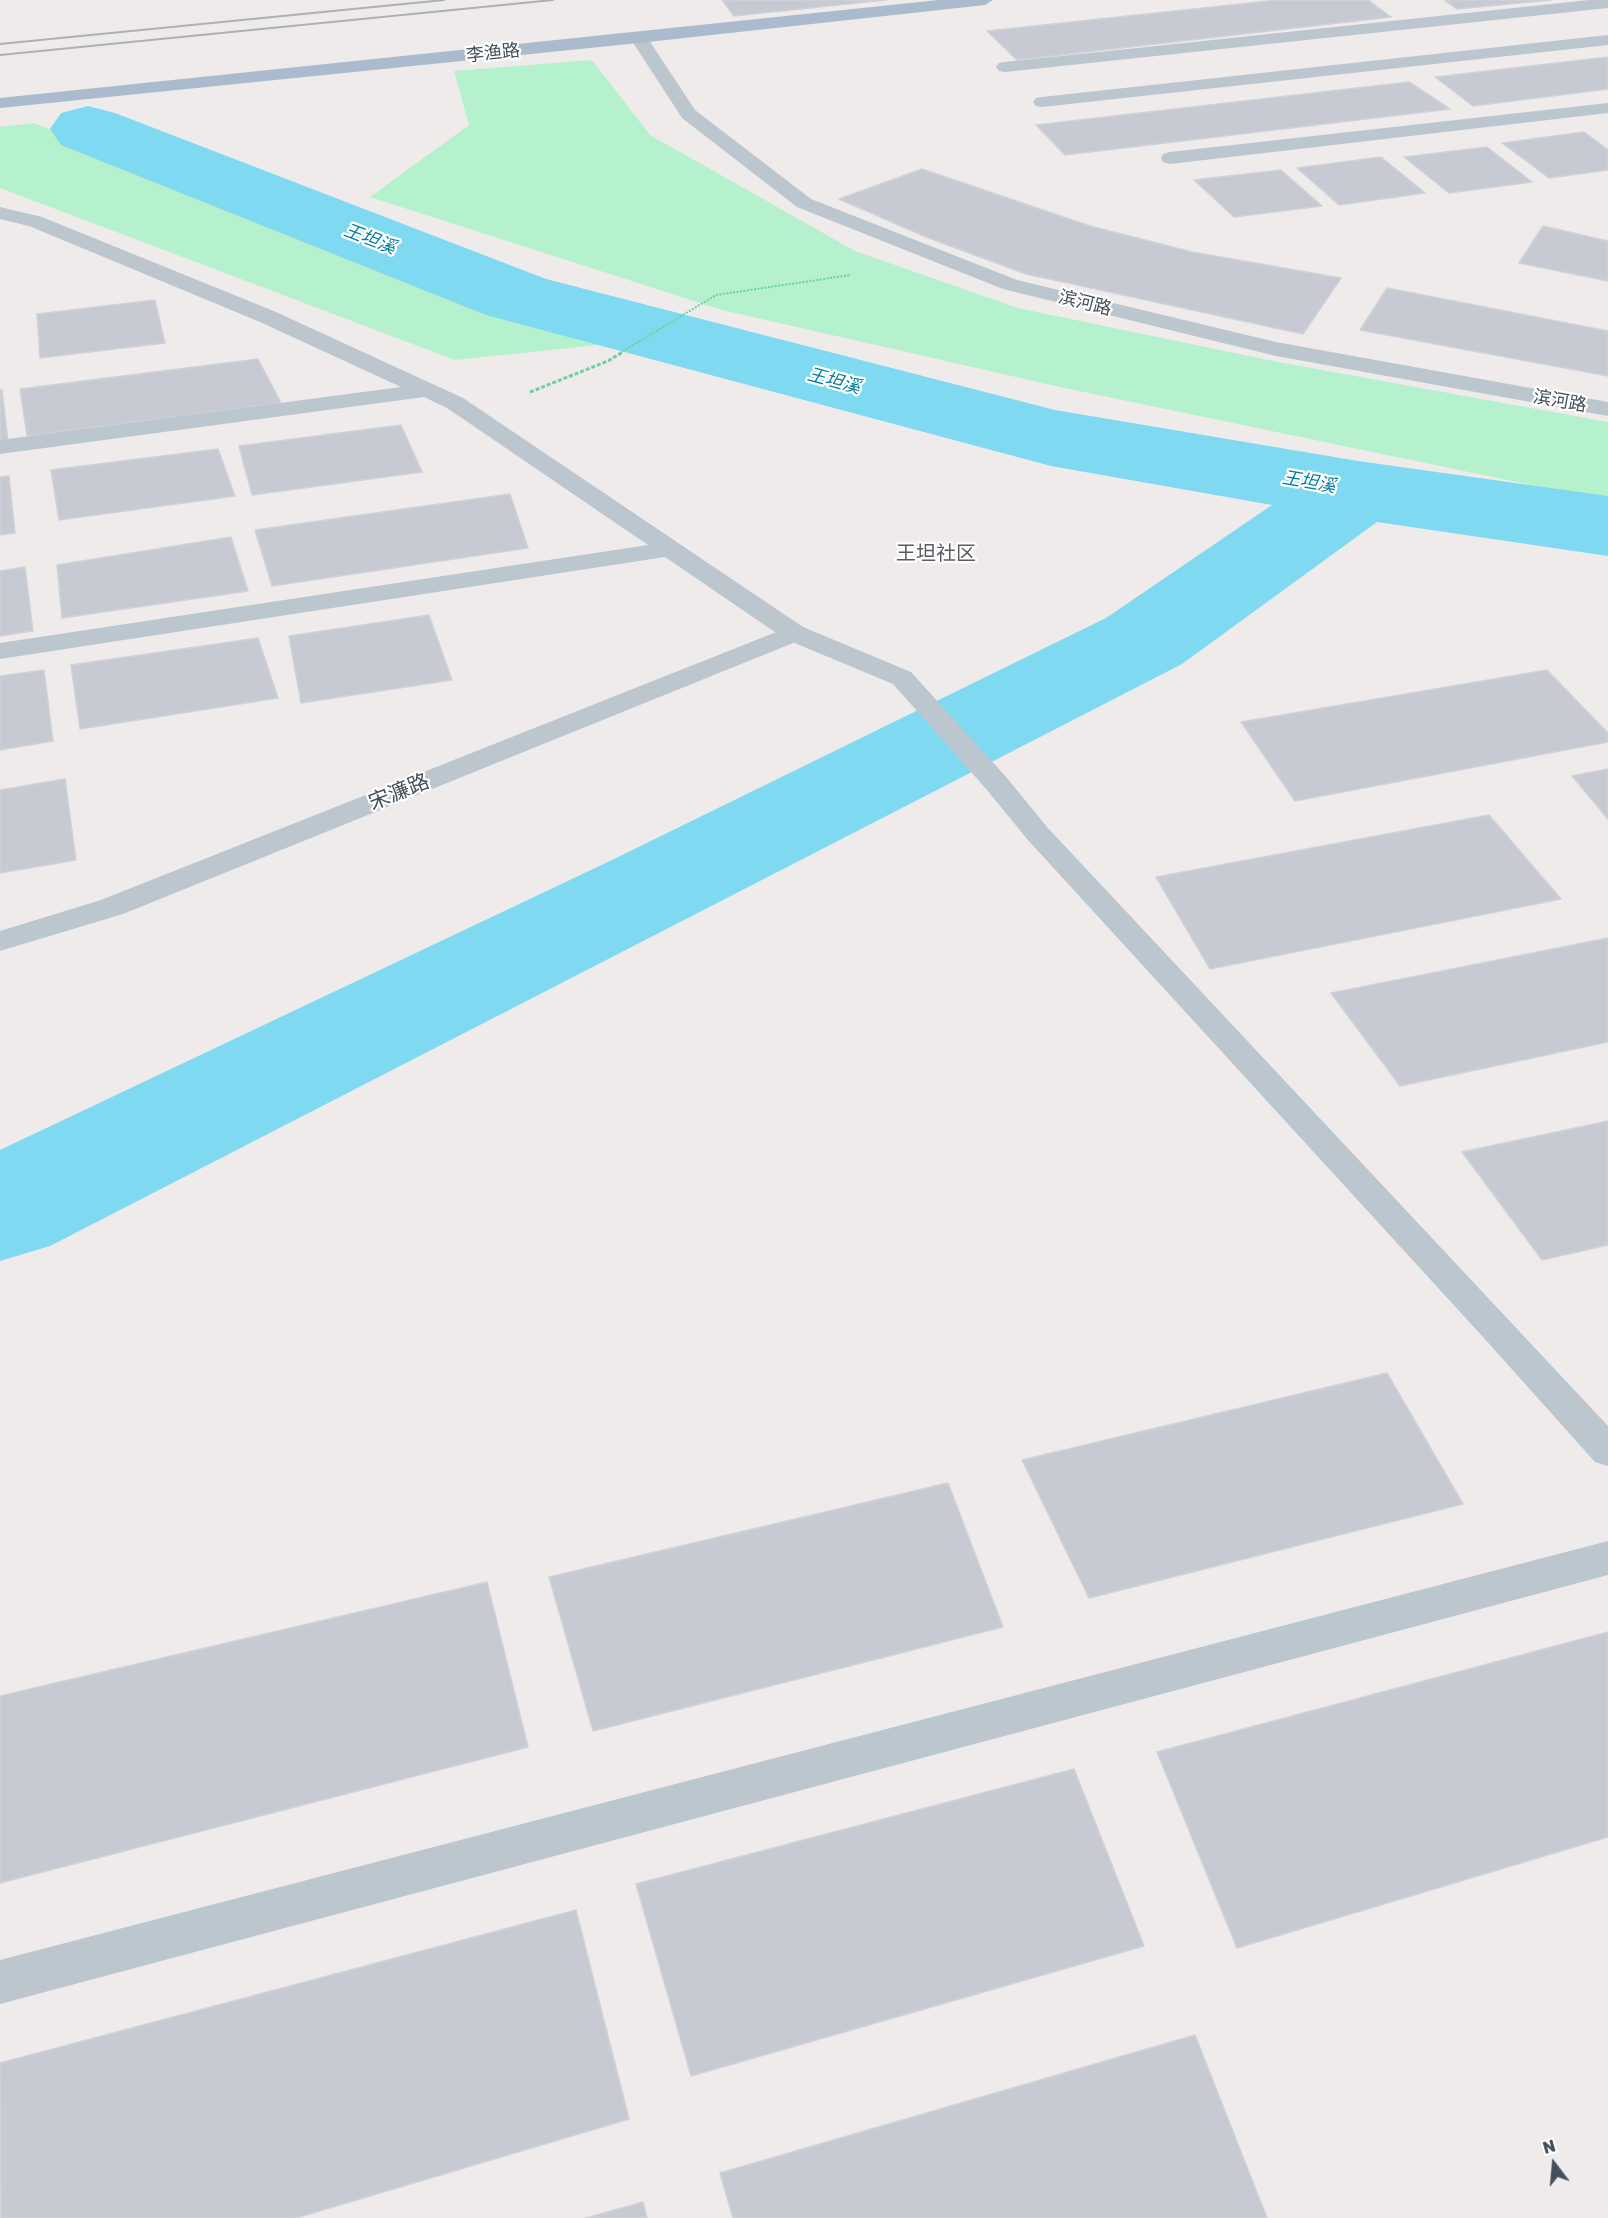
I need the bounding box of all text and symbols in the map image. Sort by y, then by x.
street label: 李渔路 [465,39,521,67]
water label: 王坦溪 [341,219,399,259]
street label: 滨河路 [1056,286,1114,320]
water label: 王坦溪 [805,364,863,398]
street label: 滨河路 [1532,386,1588,416]
water label: 王坦溪 [1281,467,1337,497]
district label: 王坦社区 [896,542,976,566]
street label: 宋濂路 [365,769,433,815]
north arrow [1524,2134,1584,2194]
text: N [1540,2135,1558,2158]

